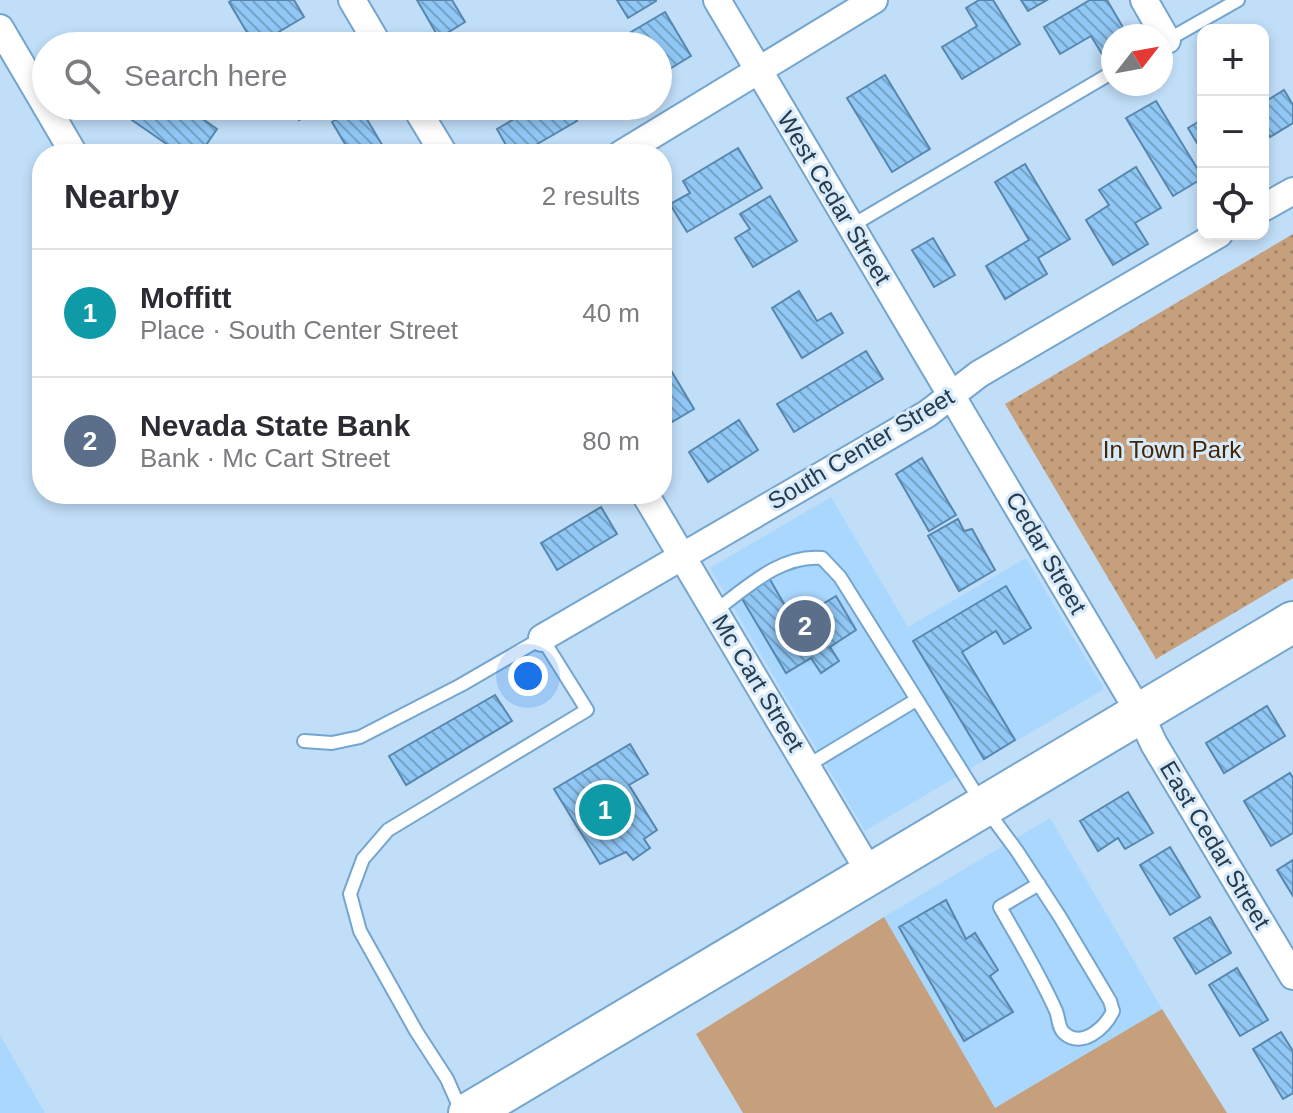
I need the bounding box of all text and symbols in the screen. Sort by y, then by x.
north arrow [1101,24,1173,96]
map controls [1197,24,1269,240]
button: + [1197,24,1269,96]
search box [32,32,672,120]
icon: search [60,54,104,98]
text: Search here [124,59,287,92]
button: − [1197,96,1269,168]
street label: West Cedar Street [772,106,897,289]
button: locate [1197,168,1269,240]
text: Nearby [64,177,179,215]
text: 2 results [542,181,640,211]
text: Moffitt [140,281,232,314]
text: 1 [83,298,97,328]
text: 40 m [582,298,640,328]
text: Place · South Center Street [140,315,458,345]
street label: South Center Street [763,382,959,515]
text: Nevada State Bank [140,409,410,442]
text: 2 [83,426,97,456]
text: 80 m [582,426,640,456]
park label: In Town Park [1103,436,1242,463]
text: Bank · Mc Cart Street [140,443,390,473]
street label: Cedar Street [1001,487,1092,619]
pin: 2 [779,596,831,656]
street label: Mc Cart Street [707,609,810,756]
your location [508,656,548,696]
street label: East Cedar Street [1155,756,1276,934]
pin: 1 [579,780,631,840]

